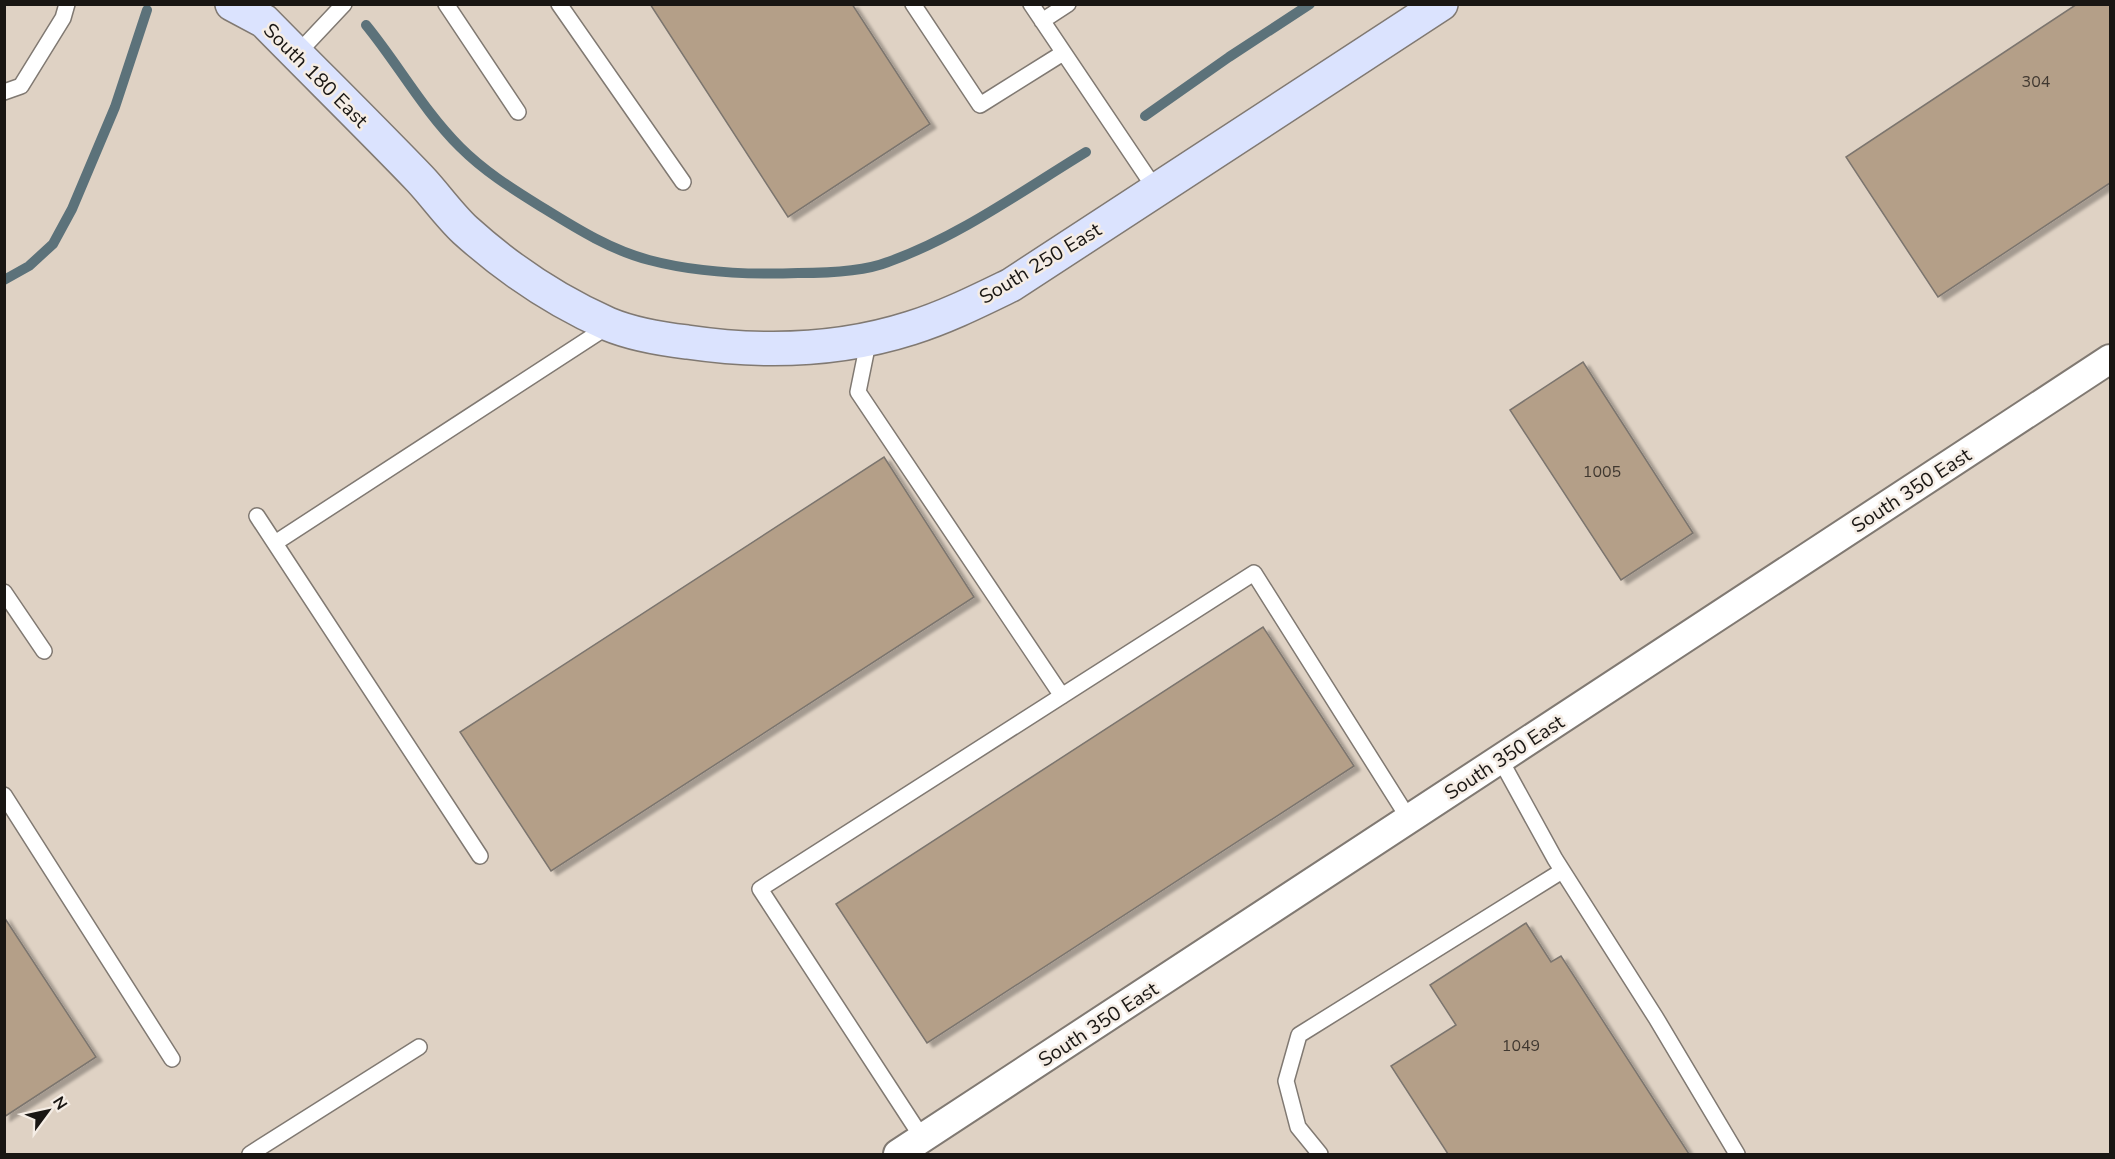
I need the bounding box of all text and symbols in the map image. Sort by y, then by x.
street label: South 180 East [257,17,375,134]
house number: 304 [2022,71,2051,93]
street label: South 250 East [974,216,1107,311]
street label: South 350 East [1846,441,1977,539]
house number: 1005 [1583,461,1621,483]
street label: South 350 East [1439,708,1570,806]
street label: South 350 East [1033,975,1164,1073]
house number: 1049 [1502,1035,1540,1057]
north arrow [18,1081,78,1141]
text: N [47,1092,72,1114]

